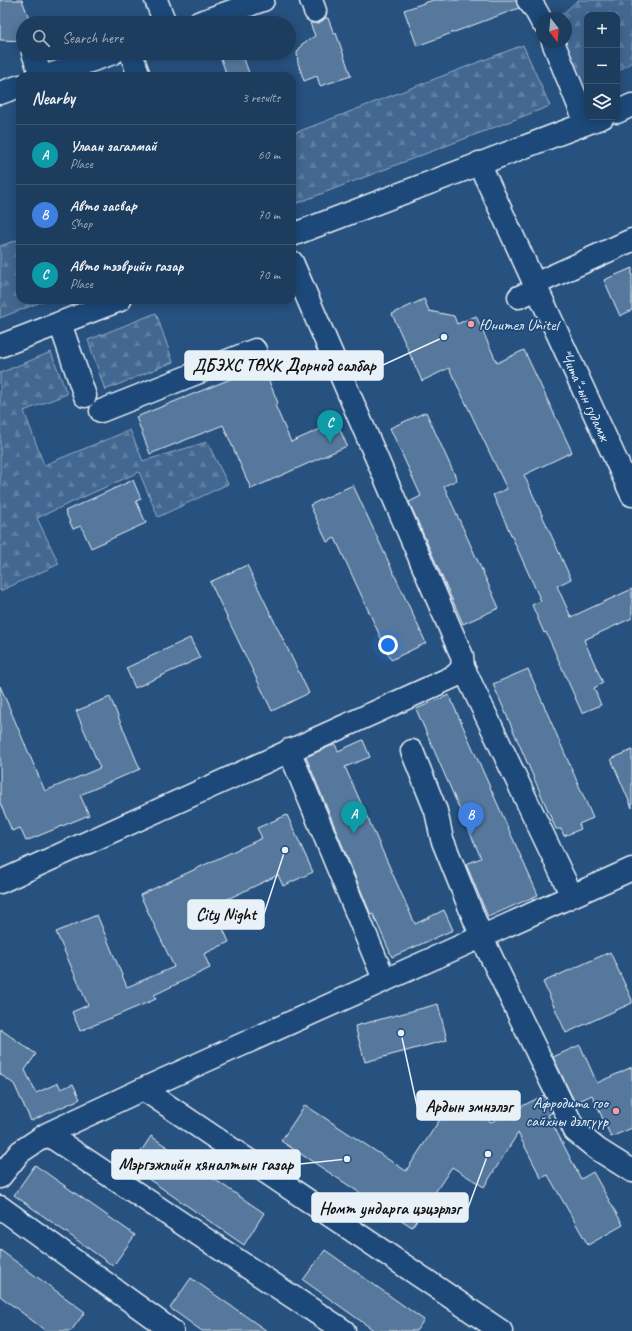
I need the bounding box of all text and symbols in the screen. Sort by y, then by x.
north arrow [536,12,572,48]
map controls [584,12,620,120]
button: + [584,12,620,48]
search box [16,16,296,60]
icon: search [30,27,52,49]
text: Search here [62,29,123,48]
button: − [584,48,620,84]
button: layers [584,84,620,120]
text: Nearby [32,88,75,109]
text: 3 results [242,90,280,106]
text: Улаан загалмай [70,137,157,156]
text: A [42,147,48,163]
text: 60 m [258,147,280,163]
text: Place [70,156,93,172]
text: Авто засвар [70,197,137,216]
text: B [42,207,48,223]
text: 70 m [258,207,280,223]
text: Shop [70,216,92,232]
text: Авто тээврийн газар [70,257,183,276]
text: C [42,267,48,283]
text: 70 m [258,267,280,283]
text: Place [70,276,93,292]
place label: Юнител Unitel [479,315,561,335]
marker: Юнител Unitel [466,319,476,329]
street label: "Чита"-ын гудамж [555,346,615,446]
callout: ДБЭХС ТӨХК Дорнод салбар [185,351,383,380]
text: ДБЭХС ТӨХК Дорнод салбар [192,355,377,376]
pin: C [317,410,343,443]
your location [378,635,398,655]
pin: A [341,801,367,834]
pin: B [458,802,484,835]
callout: City Night [188,900,264,929]
text: City Night [196,904,258,925]
callout: Ардын эмнэлэг [417,1091,520,1120]
place label: Афродита гоо сайхны дэлгүүр [526,1093,610,1131]
text: Ардын эмнэлэг [426,1096,515,1117]
marker: Афродита гоо сайхны дэлгүүр [611,1106,621,1116]
callout: Мэргэжлийн хяналтын газар [112,1150,300,1179]
text: Мэргэжлийн хяналтын газар [119,1154,295,1175]
callout: Номт ундарга цэцэрлэг [312,1193,468,1222]
text: Номт ундарга цэцэрлэг [319,1198,464,1219]

